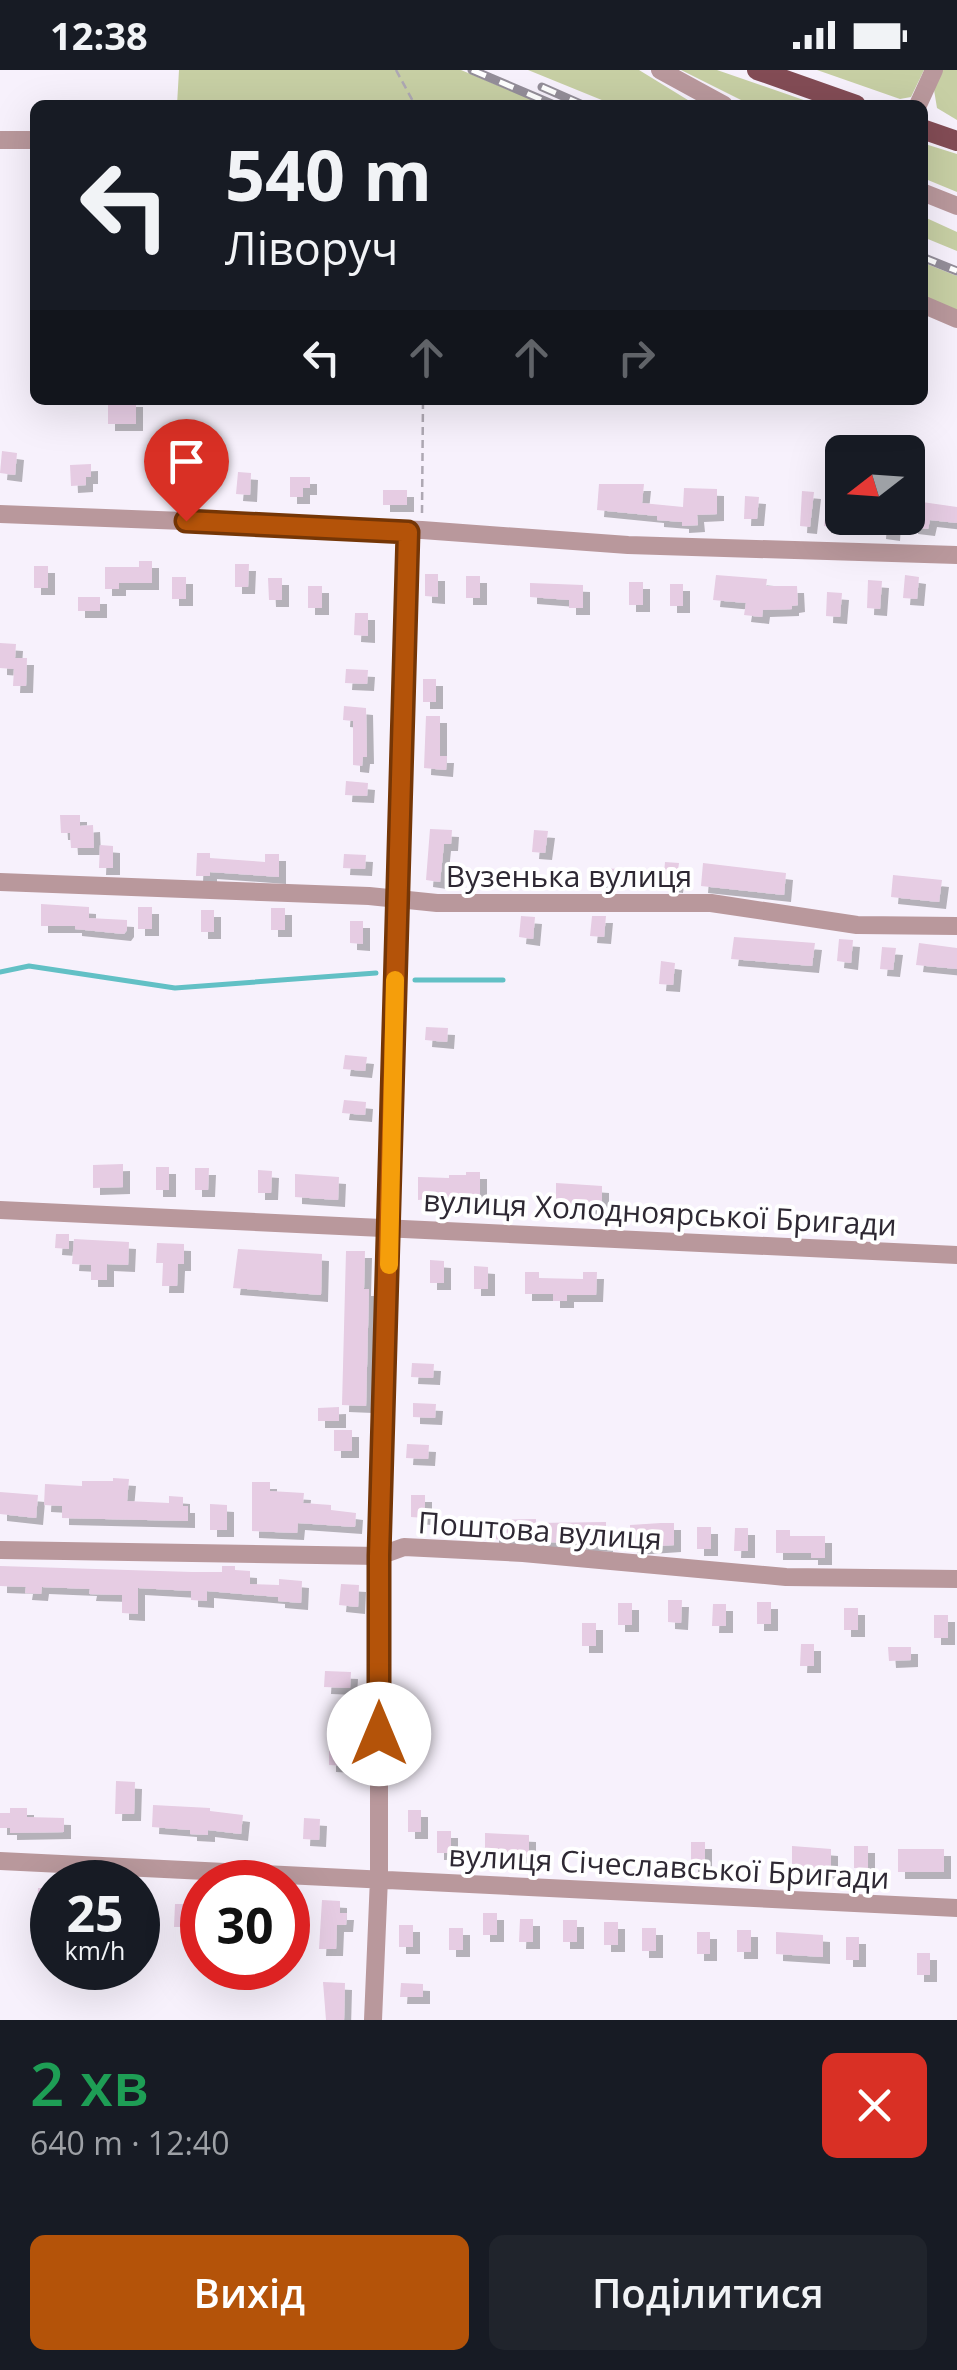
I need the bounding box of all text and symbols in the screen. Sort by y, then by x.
text: 12:38 [50,9,148,61]
text: 540 m [225,126,432,222]
icon: left [60,140,190,270]
text: Ліворуч [225,217,398,278]
icon: left [294,330,349,385]
icon: ahead [399,330,454,385]
icon: ahead [504,330,559,385]
icon: right [609,330,664,385]
pin [144,419,229,522]
icon: arrive [159,434,214,489]
north arrow [825,435,925,535]
map controls [825,435,925,535]
street label: Вузенька вулиця [446,855,692,896]
street label: вулиця Холодноярської Бригади [422,1179,898,1245]
street label: Поштова вулиця [417,1501,663,1559]
position arrow [327,1682,431,1786]
street label: вулиця Січеславської Бригади [448,1834,890,1898]
speed limit sign: 30 [180,1860,310,1990]
text: 25 [66,1879,124,1947]
text: km/h [65,1933,125,1967]
text: 2 хв [30,2042,149,2124]
button: close [822,2053,927,2158]
text: 640 m · 12:40 [30,2121,229,2164]
button: Вихід [30,2235,469,2350]
button: Поділитися [489,2235,927,2350]

